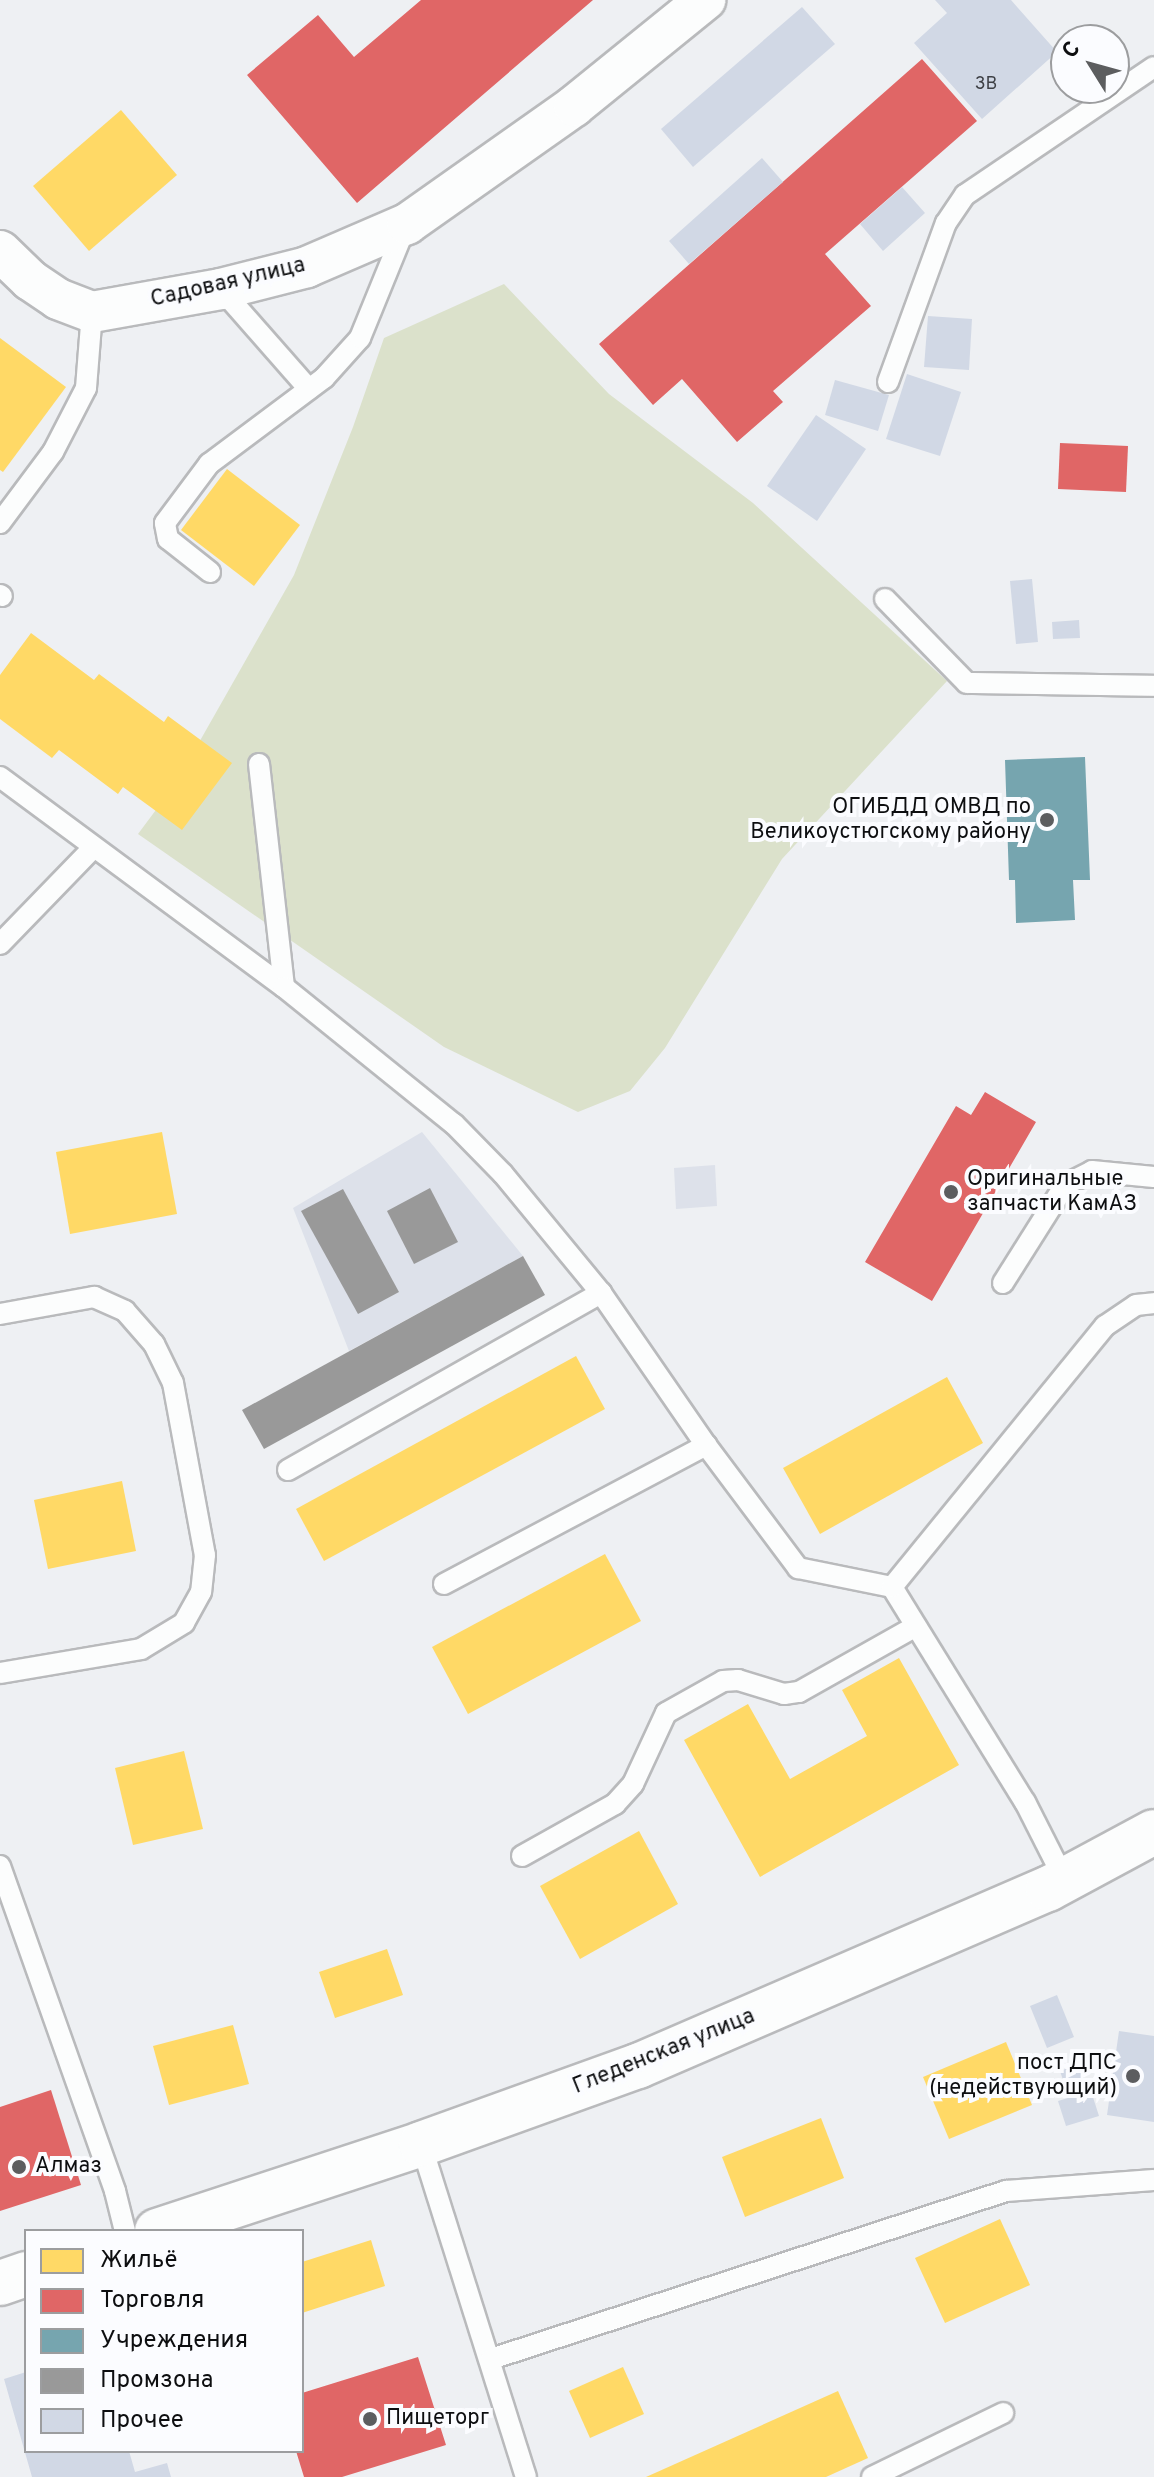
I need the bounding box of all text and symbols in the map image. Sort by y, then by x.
north arrow [1050,24,1130,104]
text: С [1057,37,1087,64]
house number: 3В [975,74,997,96]
street label: Садовая улица [148,252,308,314]
place label: ОГИБДД ОМВД по Великоустюгскому району [750,794,1031,846]
marker: ОГИБДД ОМВД по Великоустюгскому району [1038,811,1056,829]
place label: Оригинальные запчасти КамАЗ [967,1166,1137,1218]
marker: Оригинальные запчасти КамАЗ [942,1183,960,1201]
street label: Гледенская улица [569,2003,759,2101]
place label: пост ДПС (недействующий) [929,2050,1117,2102]
marker: пост ДПС (недействующий) [1124,2067,1142,2085]
place label: Алмаз [35,2154,102,2180]
marker: Алмаз [10,2158,28,2176]
legend [24,2229,304,2453]
text: Жильё [100,2246,177,2276]
text: Торговля [100,2286,204,2316]
text: Учреждения [100,2326,248,2356]
text: Промзона [100,2366,213,2396]
text: Прочее [100,2406,184,2436]
place label: Пищеторг [386,2406,489,2432]
marker: Пищеторг [361,2410,379,2428]

